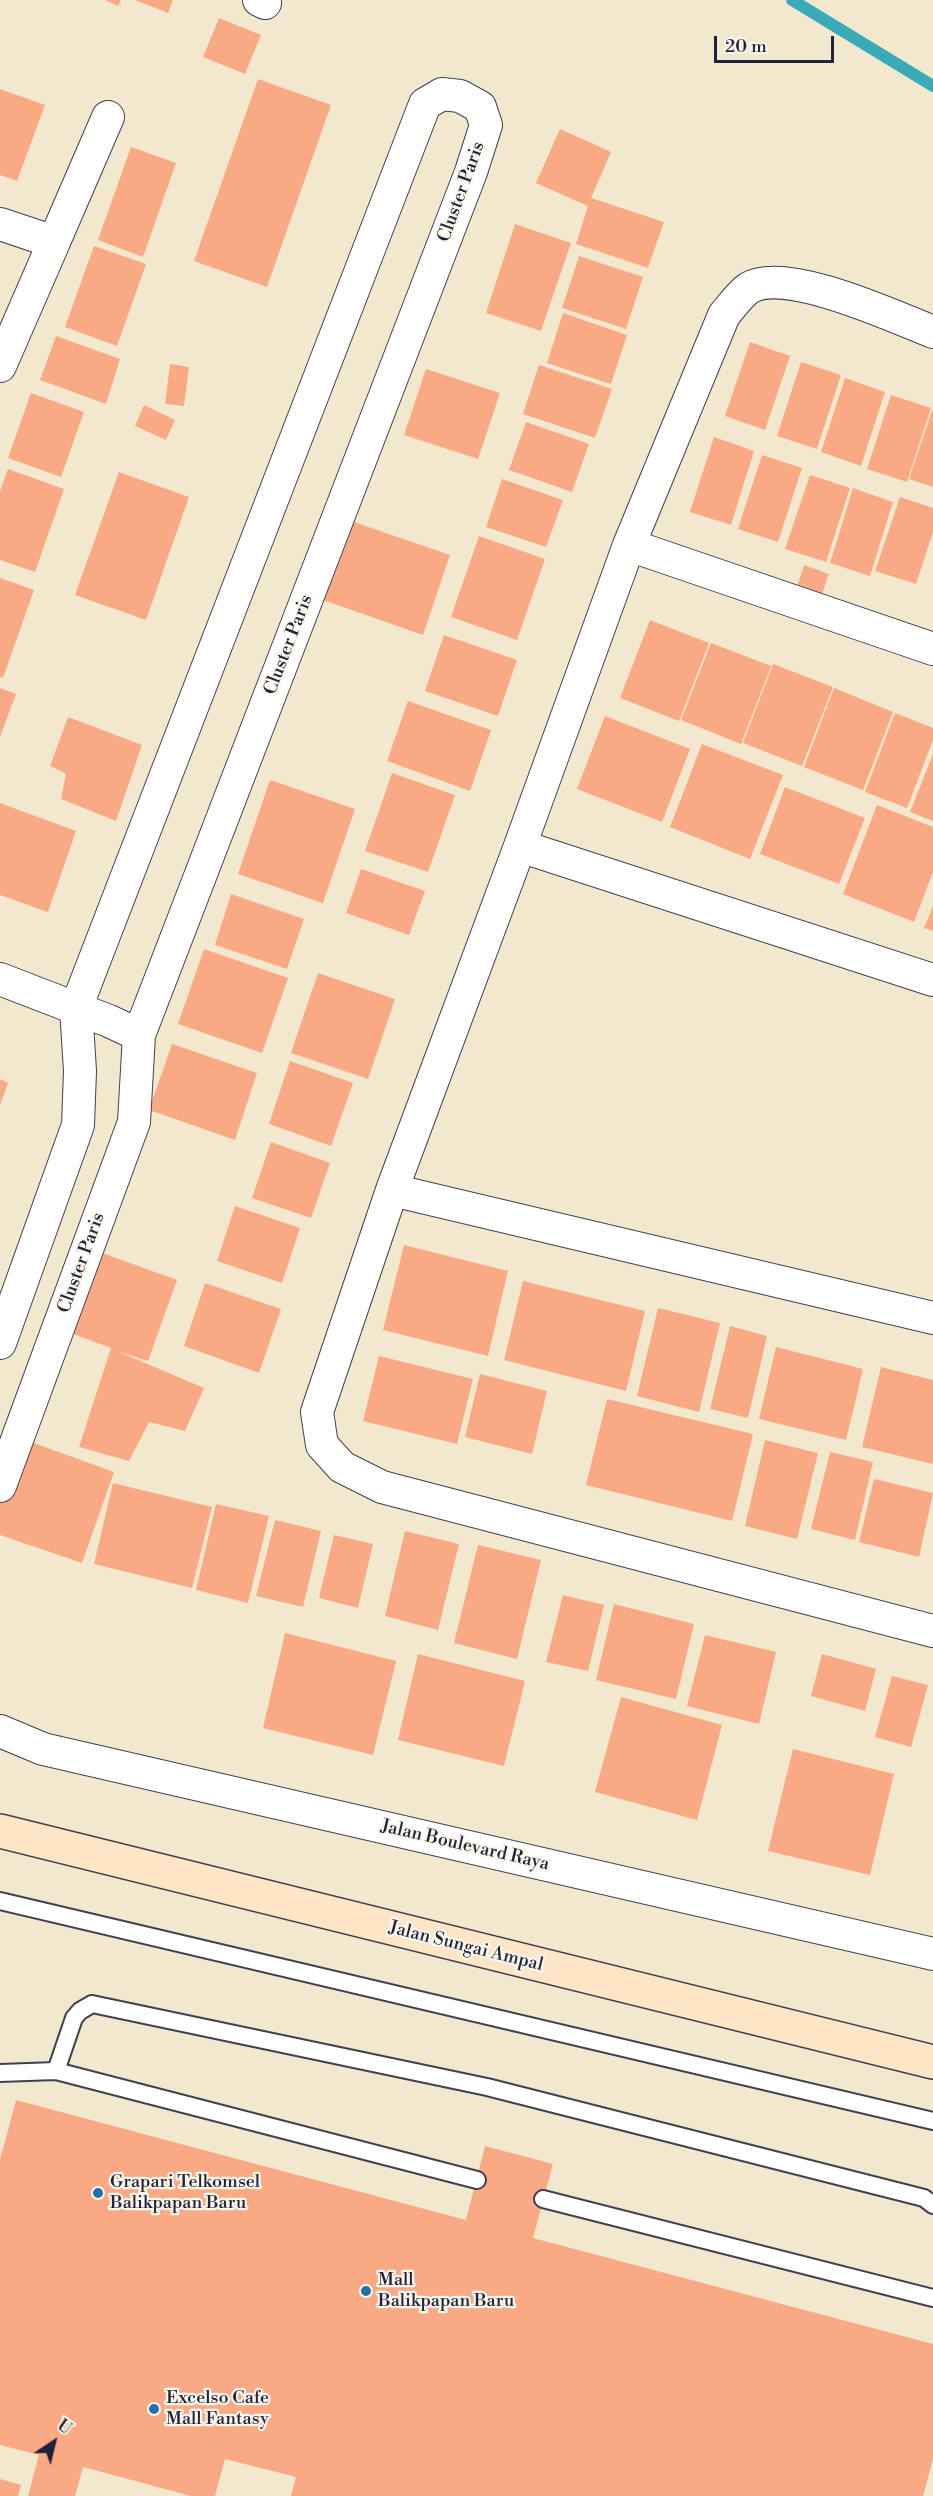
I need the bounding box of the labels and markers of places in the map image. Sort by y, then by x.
place label: Grapari Telkomsel Balikpapan Baru [110,2172,260,2214]
marker: Grapari Telkomsel Balikpapan Baru [91,2186,105,2200]
place label: Mall Balikpapan Baru [378,2270,514,2312]
marker: Mall Balikpapan Baru [359,2284,373,2298]
place label: Excelso Cafe Mall Fantasy [166,2388,269,2430]
marker: Excelso Cafe Mall Fantasy [147,2402,161,2416]

